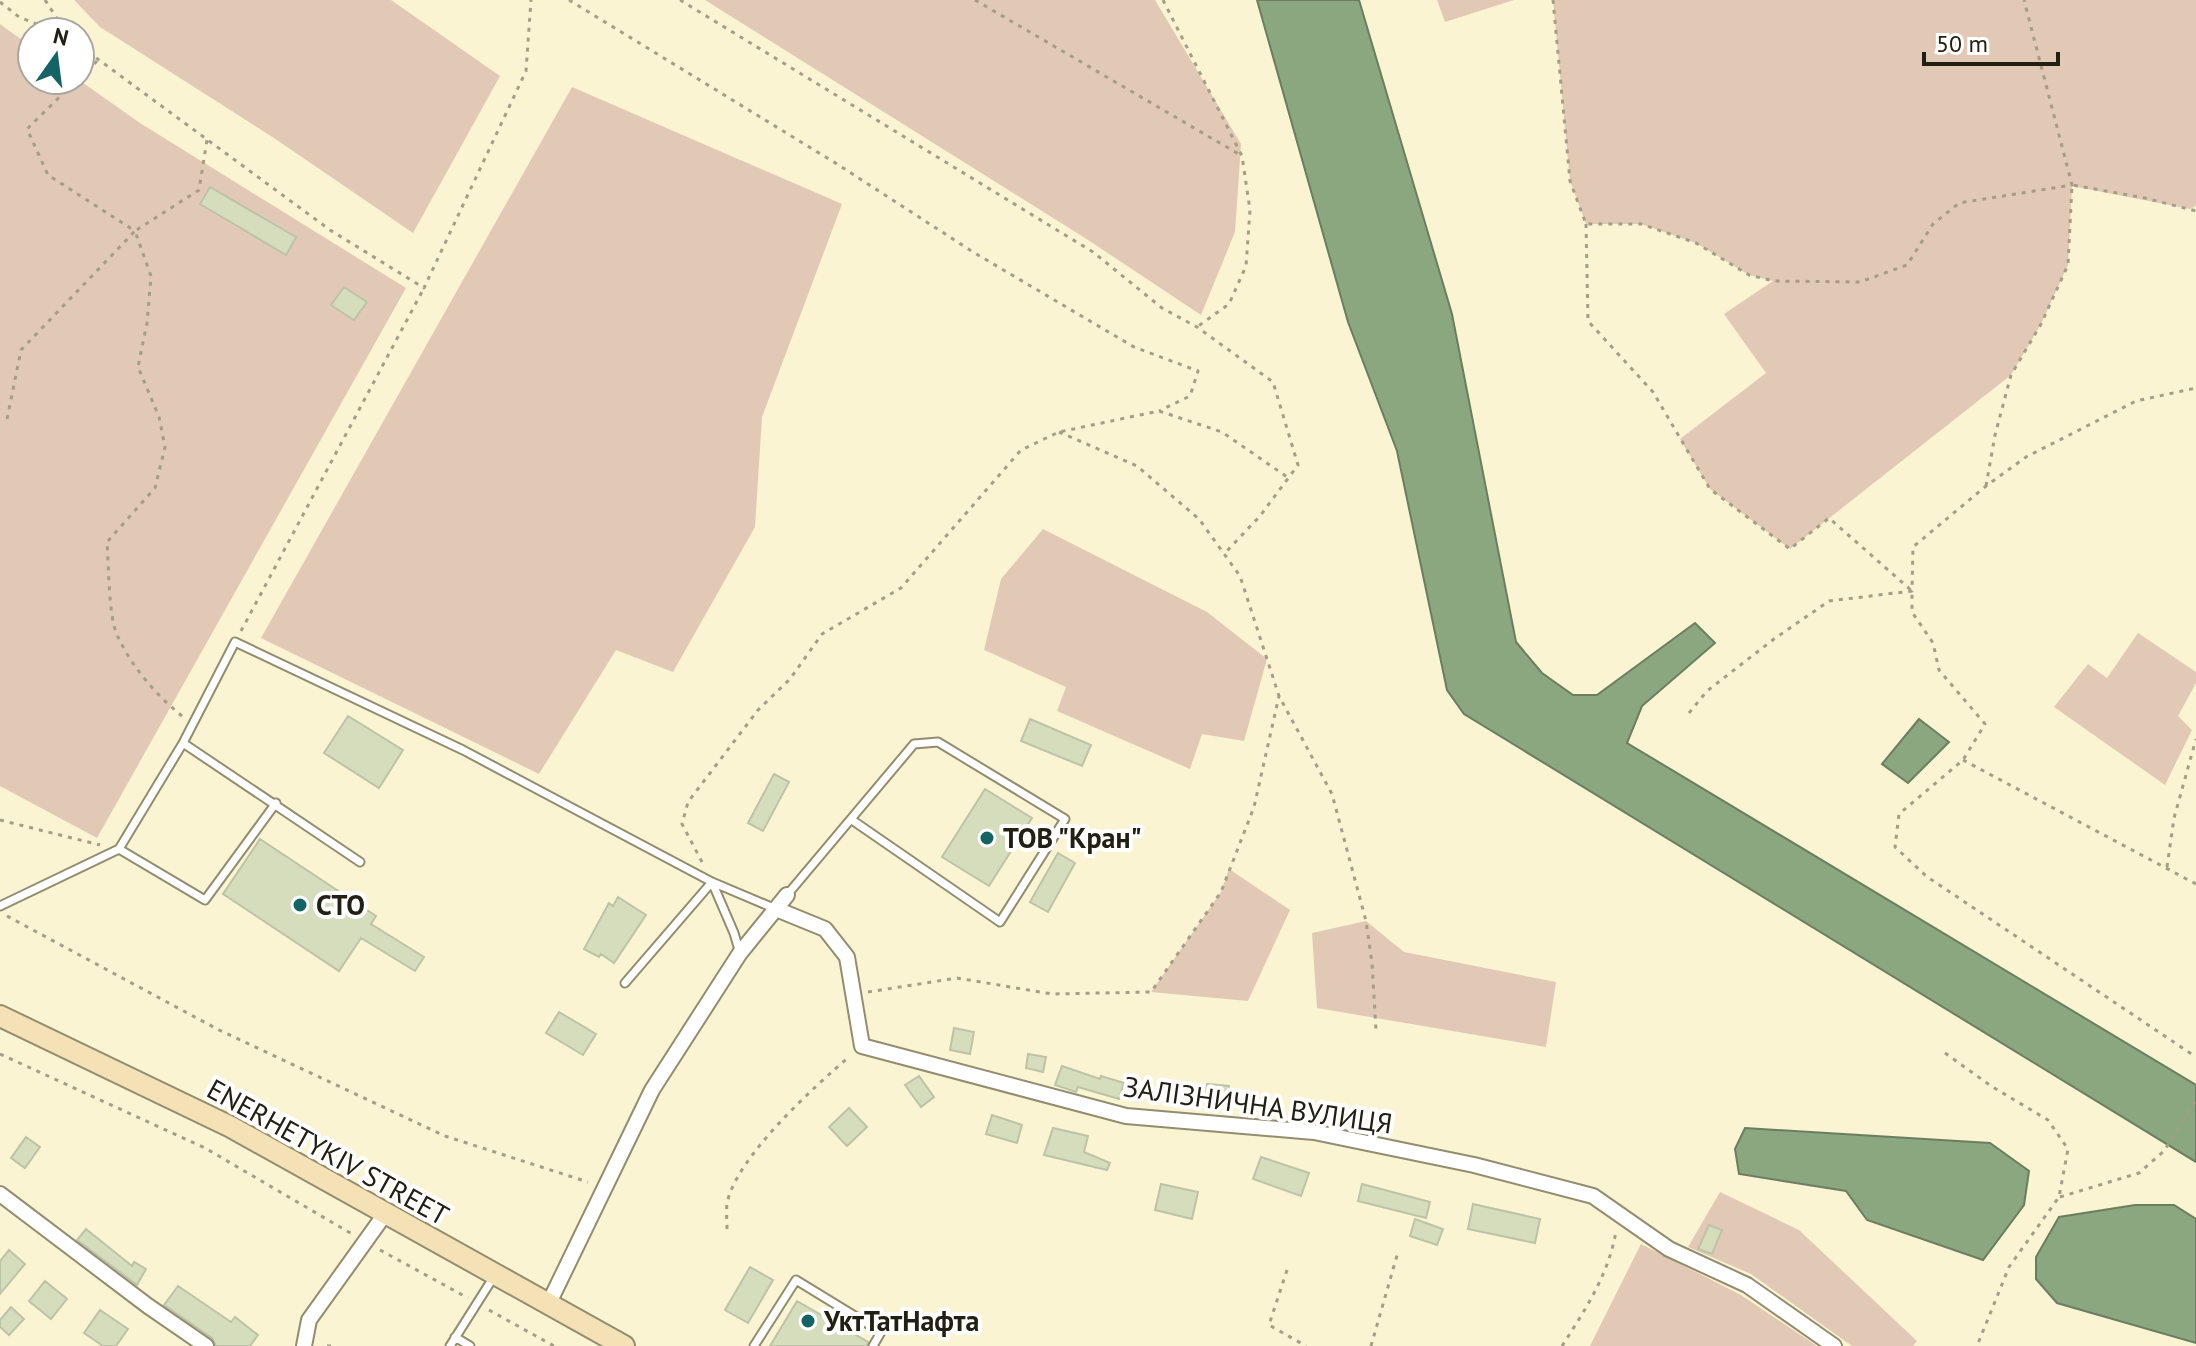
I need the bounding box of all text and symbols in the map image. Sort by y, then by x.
north arrow [16,16,96,96]
scale bar [1924,16,2058,66]
text: N [50,21,71,52]
text: 50 m [1936,28,1988,59]
place label: ТОВ "Кран" [1003,819,1142,856]
marker: ТОВ "Кран" [978,829,996,847]
place label: СТО [316,886,365,923]
marker: СТО [291,896,309,914]
street label: ЗАЛІЗНИЧНА ВУЛИЦЯ [1121,1067,1395,1142]
street label: ENERHETYKIV STREET [201,1070,456,1234]
place label: УктТатНафта [823,1302,979,1339]
marker: УктТатНафта [799,1312,817,1330]

